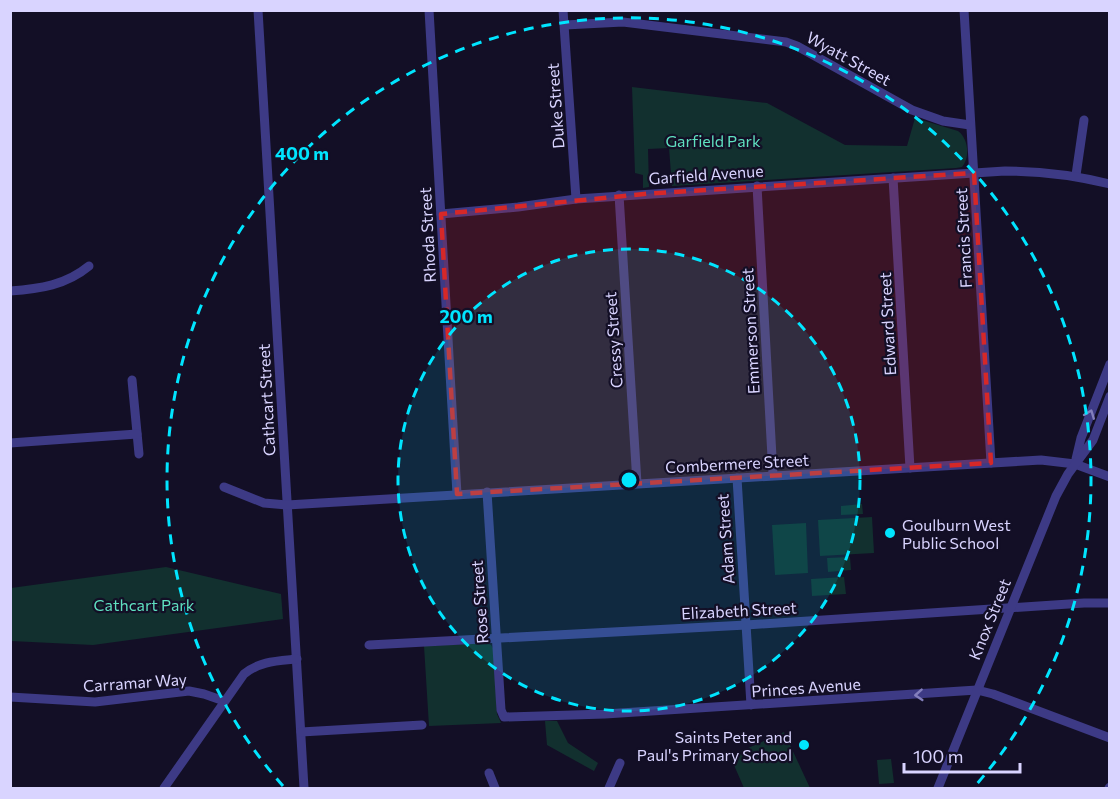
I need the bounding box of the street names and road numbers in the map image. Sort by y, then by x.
street label: Wyatt Street [803,27,895,89]
street label: Duke Street [543,62,567,149]
street label: Garfield Avenue [648,161,764,187]
street label: Rhoda Street [415,186,439,283]
street label: Francis Street [951,187,975,289]
street label: Emmerson Street [737,267,763,395]
street label: Edward Street [875,271,899,376]
street label: Cressy Street [600,291,626,389]
street label: Cathcart Street [254,343,278,457]
street label: Combermere Street [665,450,810,476]
street label: Adam Street [712,493,738,585]
street label: Rose Street [467,559,491,644]
street label: Knox Street [964,575,1014,662]
street label: Elizabeth Street [681,597,798,623]
street label: Carramar Way [82,669,188,695]
street label: Princes Avenue [751,674,861,700]

